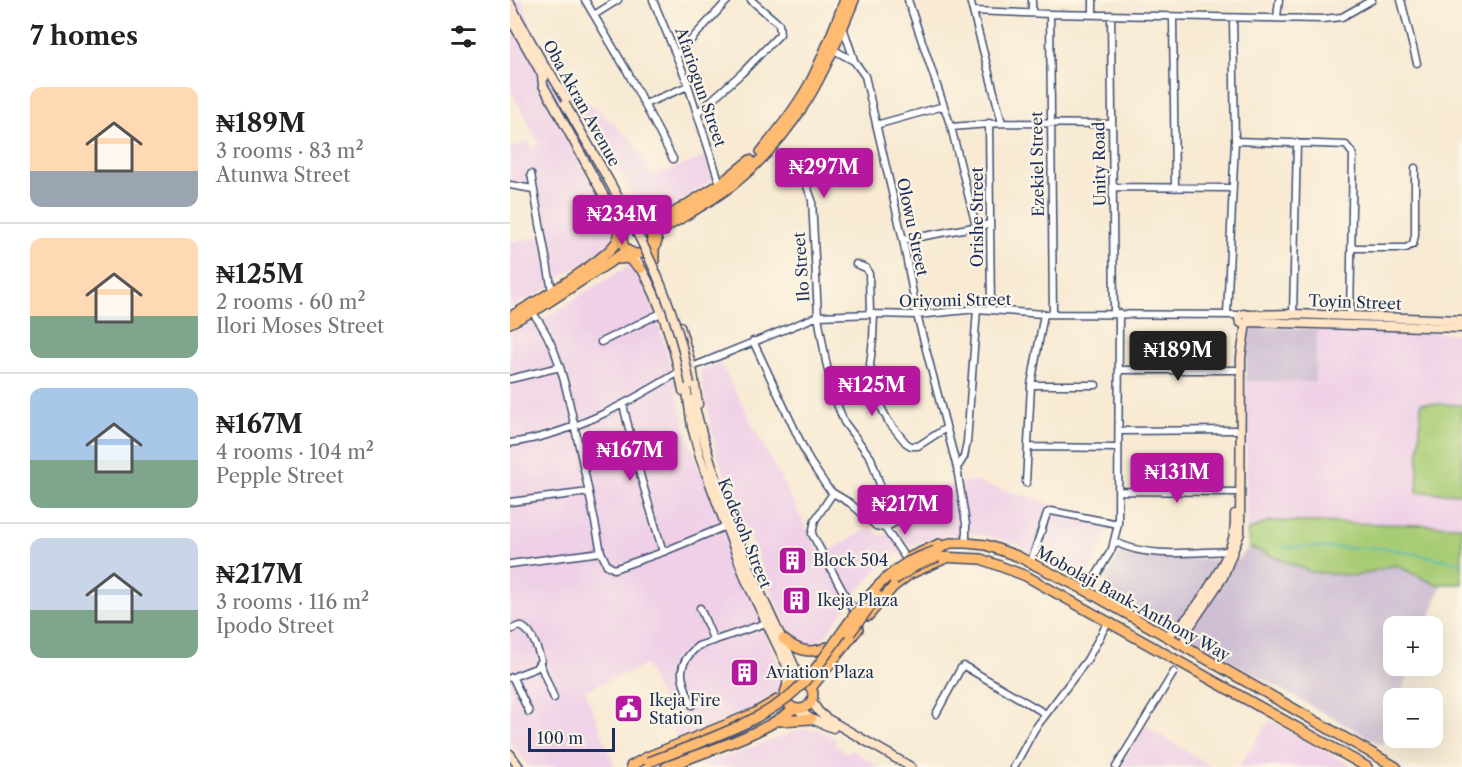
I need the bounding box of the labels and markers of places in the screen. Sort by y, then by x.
pin: ₦297M [782,148,866,199]
pin: ₦234M [580,195,664,246]
pin: ₦189M [1136,331,1220,382]
pin: ₦125M [830,366,914,417]
pin: ₦167M [588,431,672,482]
pin: ₦131M [1135,453,1219,504]
pin: ₦217M [863,485,947,536]
building icon: Block 504 [776,544,808,576]
place label: Block 504 [813,550,888,570]
building icon: Ikeja Plaza [780,584,812,616]
place label: Ikeja Plaza [817,590,899,610]
building icon: Aviation Plaza [729,656,761,688]
place label: Aviation Plaza [765,662,874,682]
place label: Ikeja Fire Station [649,690,720,728]
public building icon: Ikeja Fire Station [612,693,644,725]

